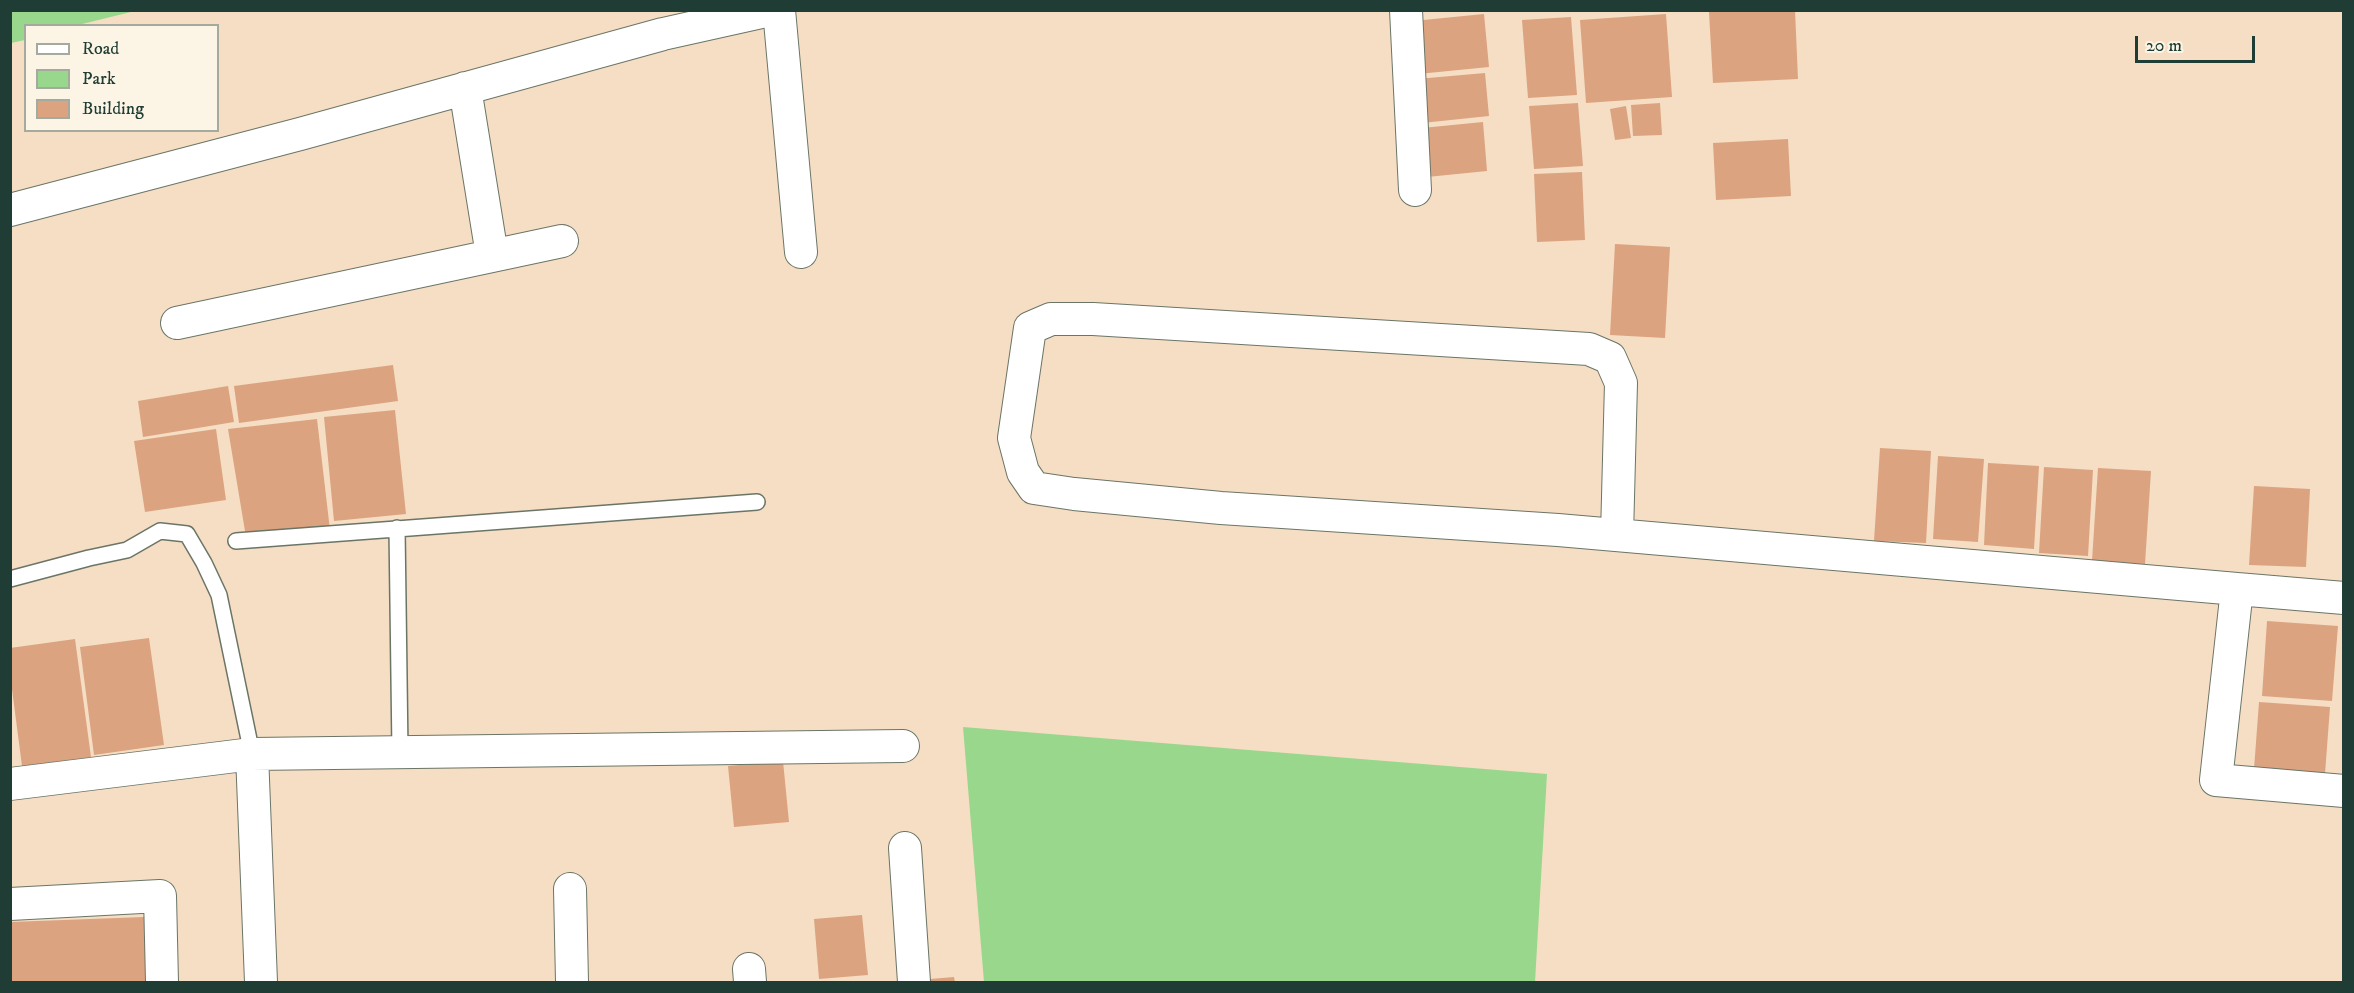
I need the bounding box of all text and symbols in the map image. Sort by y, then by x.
legend [24,24,219,132]
scale bar [2138,24,2258,62]
text: 20 m [2146,35,2182,57]
text: Road [82,38,119,60]
text: Park [82,68,116,90]
text: Building [82,98,144,120]

